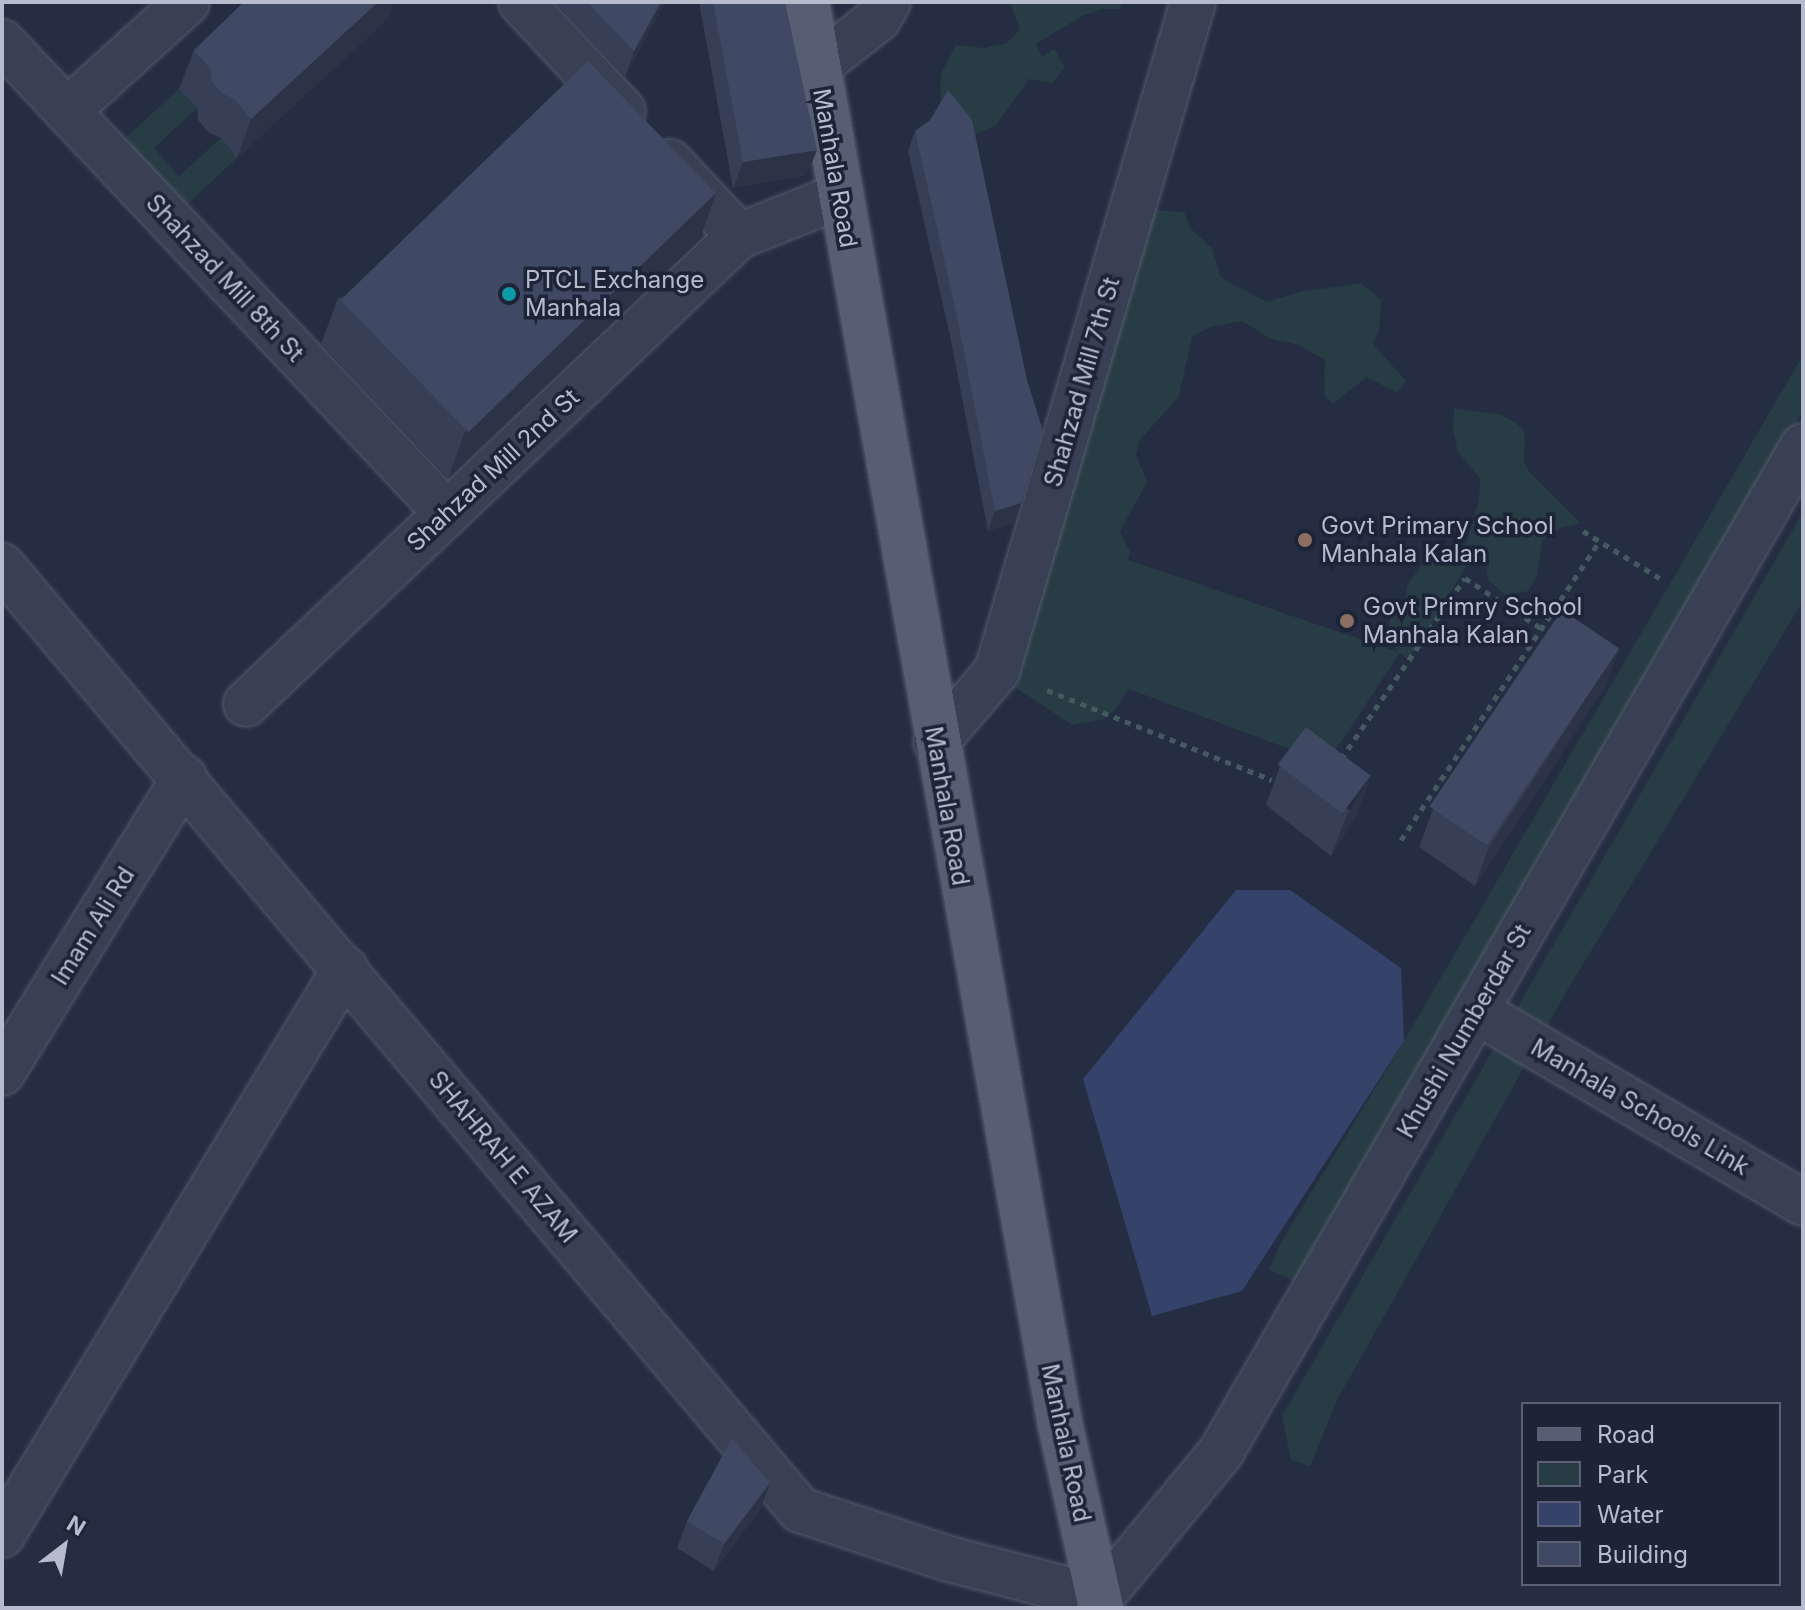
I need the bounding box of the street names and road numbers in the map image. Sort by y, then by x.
street label: Manhala Road [807,86,863,250]
street label: Shahzad Mill 8th St [140,188,310,368]
street label: Shahzad Mill 7th St [1038,274,1126,490]
street label: Shahzad Mill 2nd St [401,383,585,557]
street label: Manhala Road [919,724,975,888]
street label: Imam Ali Rd [45,862,141,990]
street label: Khushi Numberdar St [1391,919,1537,1143]
street label: Manhala Schools Link [1526,1033,1754,1181]
street label: SHAHRAH E AZAM [423,1065,583,1249]
street label: Manhala Road [1035,1361,1097,1525]

